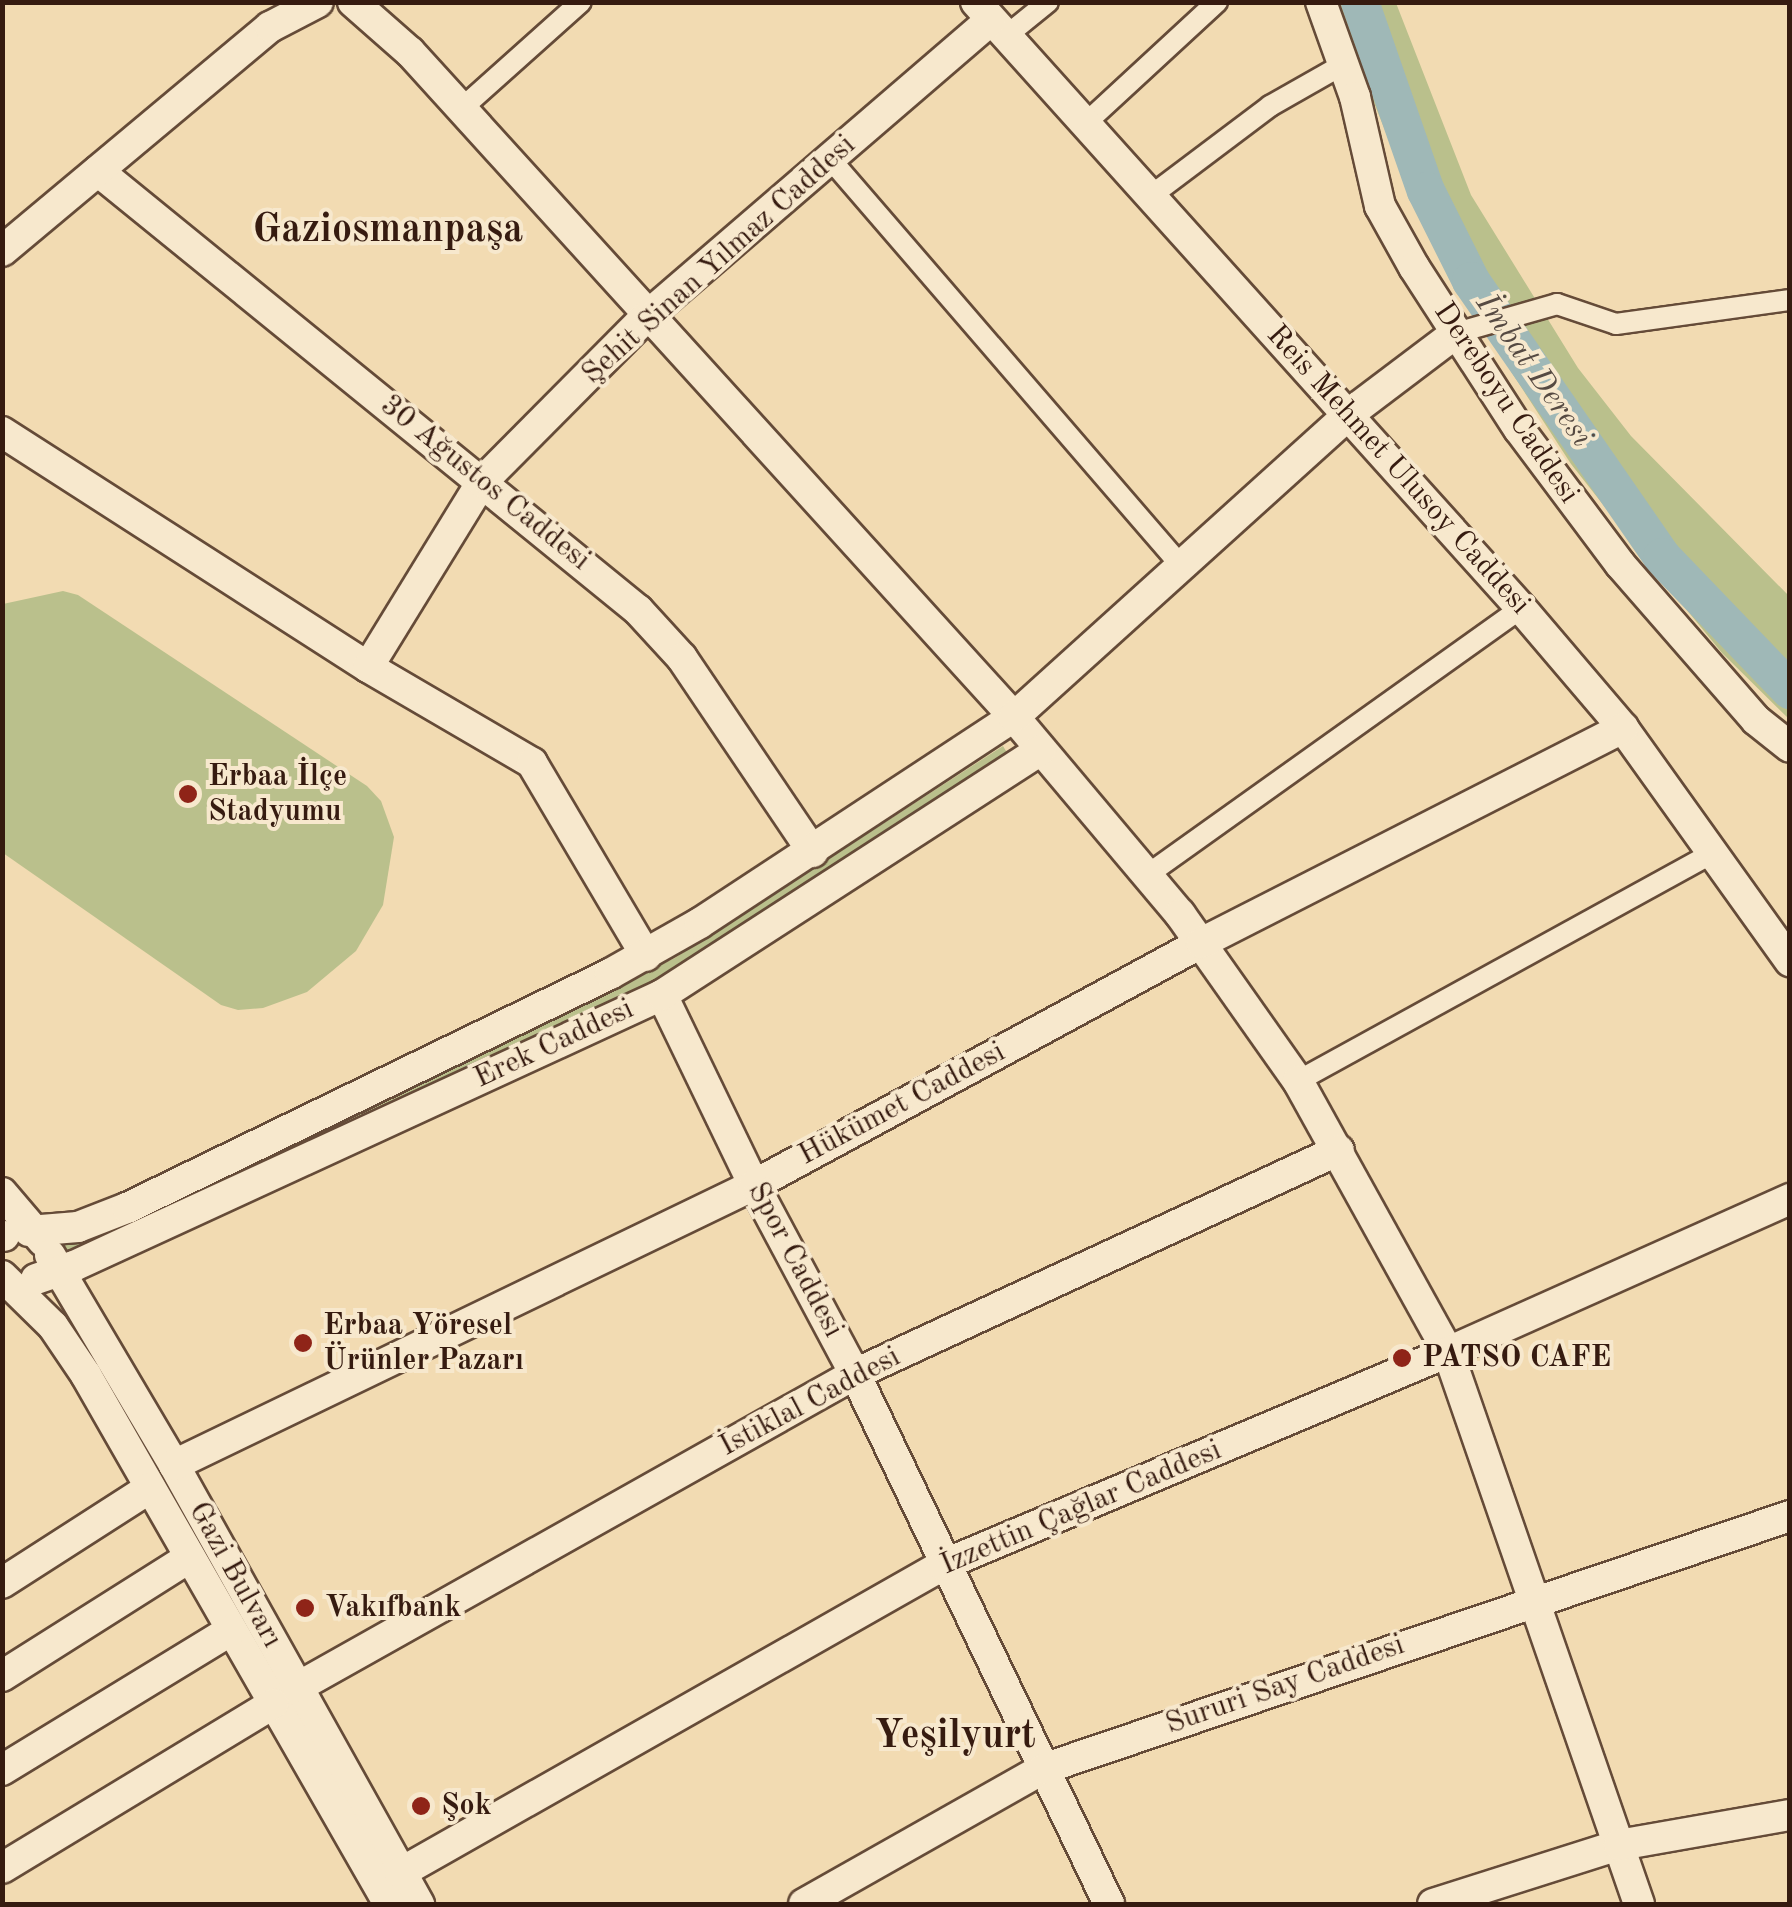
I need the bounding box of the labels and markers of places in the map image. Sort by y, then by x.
place label: Erbaa İlçe Stadyumu [208,759,347,830]
marker: Erbaa İlçe Stadyumu [177,783,199,805]
place label: Erbaa Yöresel Ürünler Pazarı [323,1308,524,1378]
marker: Erbaa Yöresel Ürünler Pazarı [292,1332,314,1354]
place label: PATSO CAFE [1422,1340,1611,1376]
marker: PATSO CAFE [1391,1347,1413,1369]
place label: Vakıfbank [325,1590,461,1626]
marker: Vakıfbank [294,1597,316,1619]
place label: Şok [441,1788,492,1824]
marker: Şok [410,1795,432,1817]

